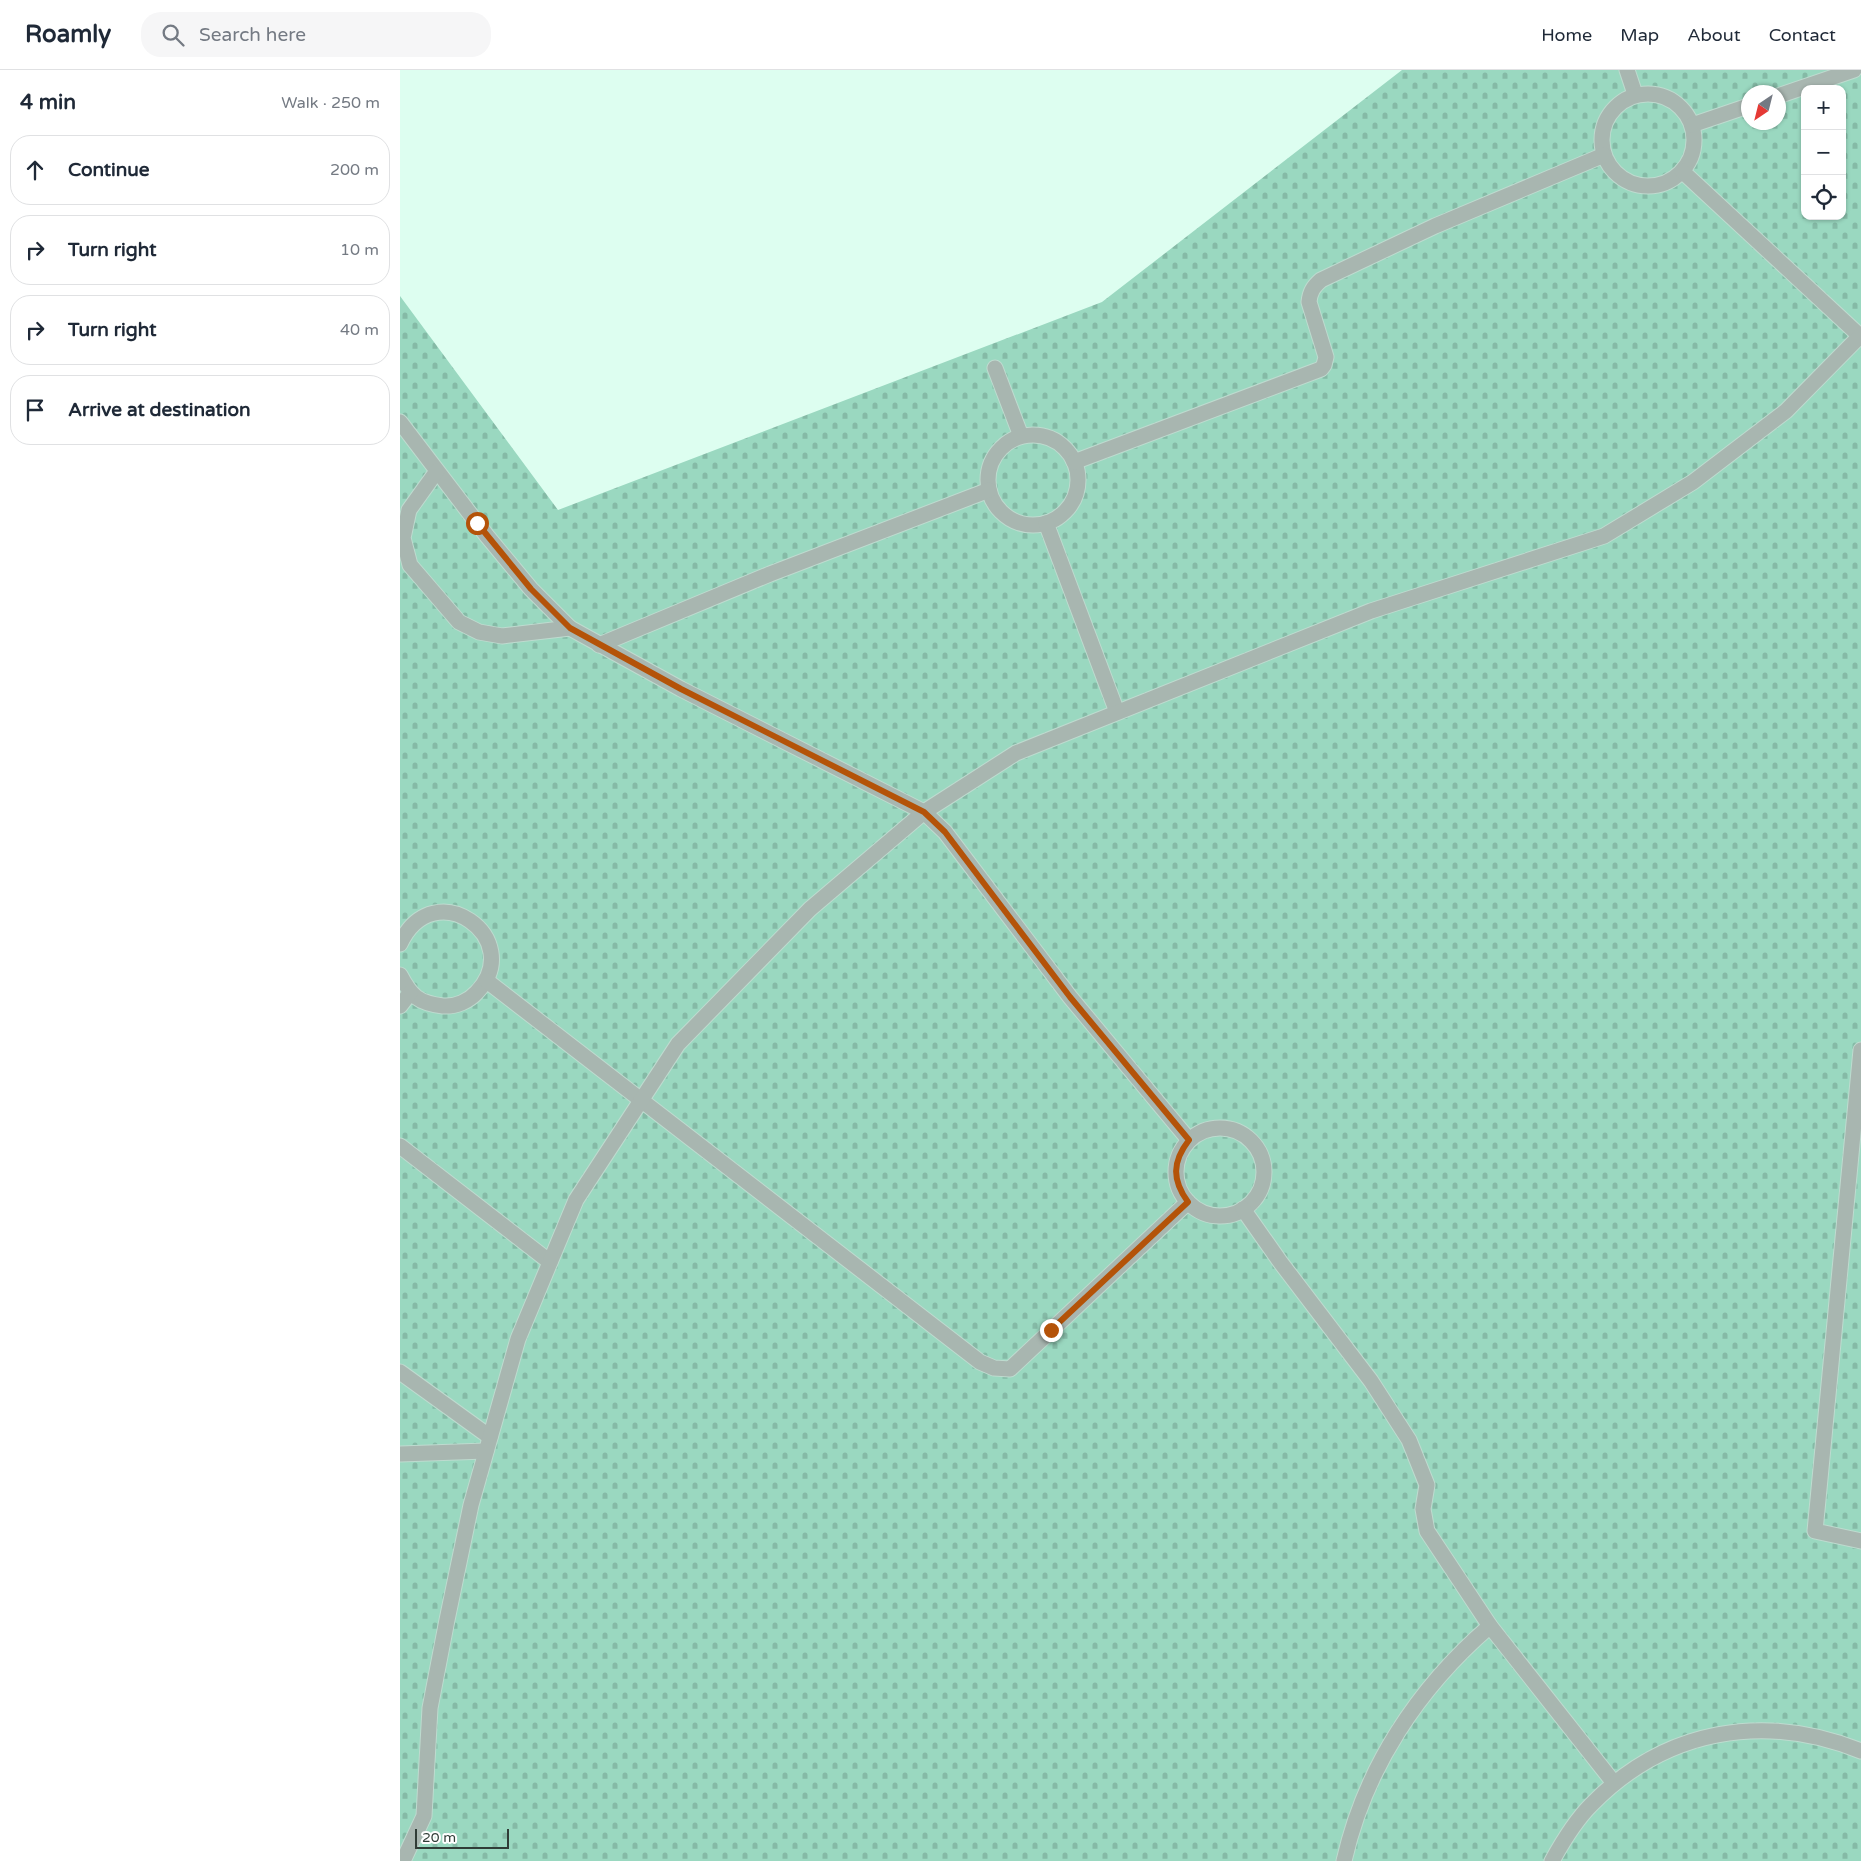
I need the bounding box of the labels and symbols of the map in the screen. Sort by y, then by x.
north arrow [1741,85,1786,130]
route start [466,512,489,535]
route end [1040,1319,1063,1342]
scale bar [415,1826,509,1849]

